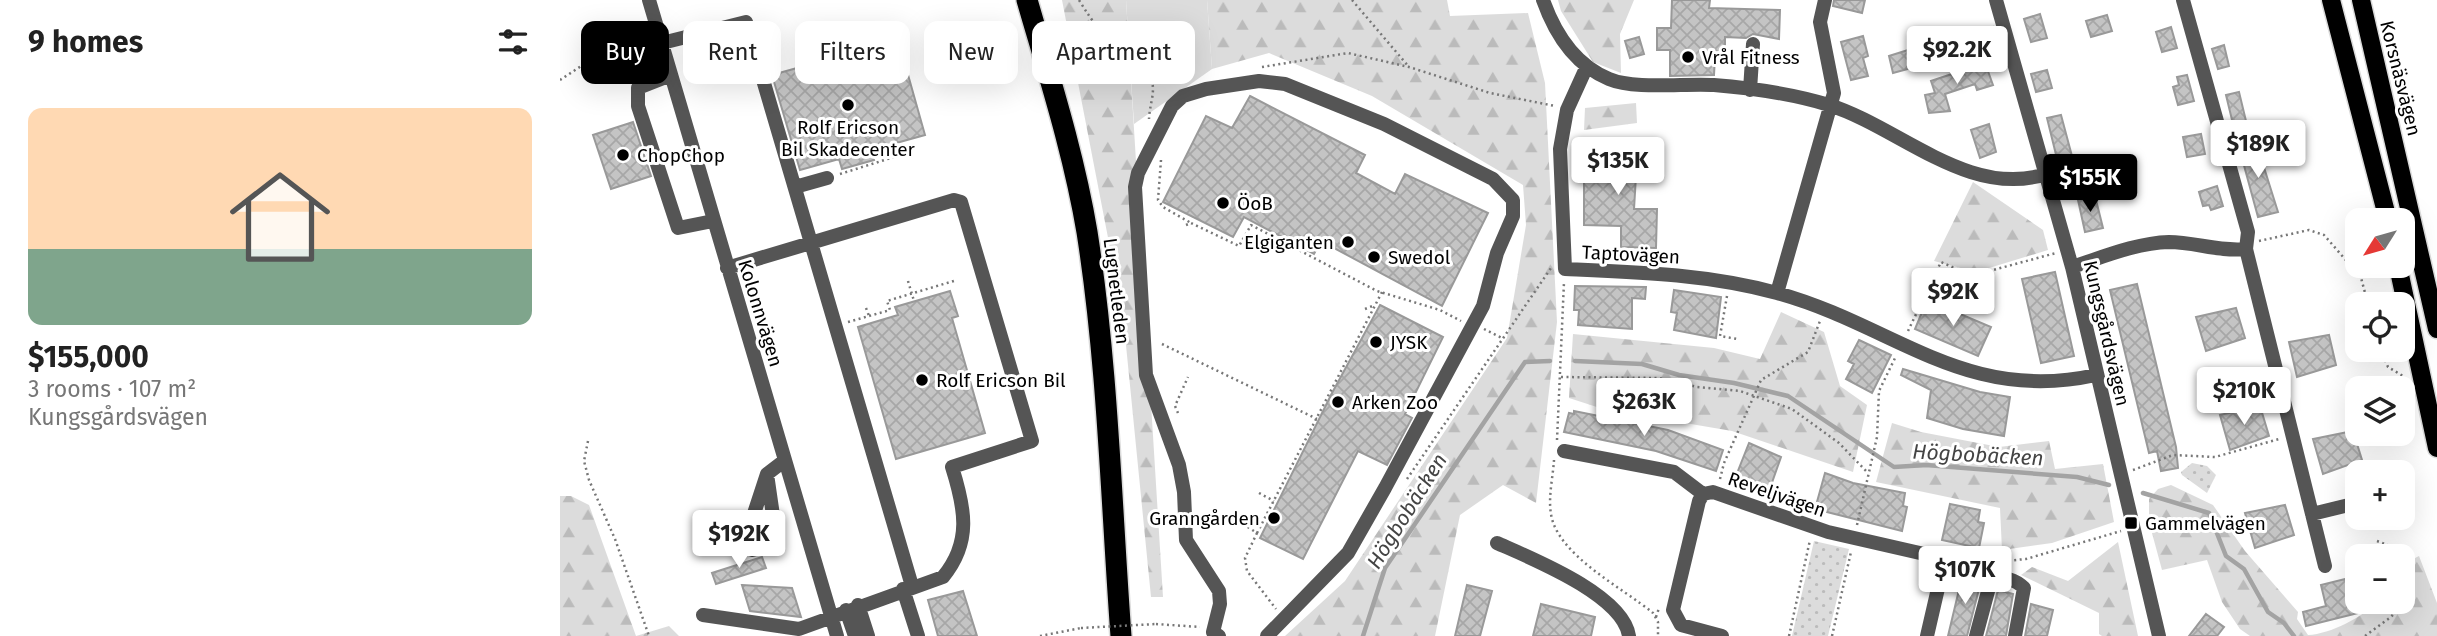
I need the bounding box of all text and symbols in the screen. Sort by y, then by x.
street label: Korsnäsvägen [2375,18,2426,138]
chip: Buy [581,21,669,84]
chip: Rent [683,21,781,84]
chip: Filters [795,21,910,84]
chip: New [924,21,1018,84]
chip: Apartment [1032,21,1195,84]
icon: filters [494,23,532,61]
text: 9 homes [28,24,143,60]
pin: $92.2K [1900,27,2014,86]
text: $92.2K [1923,35,1991,63]
place label: Vrål Fitness [1702,46,1800,69]
marker: Vrål Fitness [1680,49,1696,65]
marker: Rolf Ericson Bil Skadecenter [840,97,856,113]
place label: Rolf Ericson Bil Skadecenter [781,116,916,161]
pin: $189K [2209,120,2307,180]
text: $189K [2227,129,2289,157]
pin: $135K [1569,138,1667,197]
place label: ChopChop [637,144,725,167]
text: $135K [1587,146,1649,174]
marker: ChopChop [615,147,631,163]
icon: home [217,154,343,280]
pin: $155K [2041,154,2139,214]
text: $155K [2059,163,2121,191]
place label: ÖoB [1237,192,1273,215]
marker: ÖoB [1215,195,1231,211]
north arrow [2345,208,2415,278]
map controls [2345,208,2415,614]
place label: Elgiganten [1244,231,1334,254]
marker: Elgiganten [1340,234,1356,250]
street label: Lugnetleden [1099,237,1134,346]
street label: Taptovägen [1581,240,1681,269]
place label: Swedol [1388,246,1451,269]
marker: Swedol [1366,249,1382,265]
street label: Kolonnvägen [733,257,788,370]
street label: Kungsgårdsvägen [2079,258,2134,408]
pin: $92K [1912,268,1994,328]
text: $92K [1927,277,1979,305]
button: locate [2345,292,2415,362]
place label: JYSK [1390,331,1428,354]
marker: JYSK [1368,334,1384,350]
text: $155,000 [28,339,149,375]
pin: $210K [2195,368,2293,427]
place label: Rolf Ericson Bil [936,369,1066,392]
marker: Rolf Ericson Bil [914,372,930,388]
text: 3 rooms · 107 m² [28,375,196,403]
text: $210K [2213,376,2275,404]
button: layers [2345,376,2415,446]
pin: $263K [1595,378,1693,438]
text: $263K [1612,387,1676,415]
place label: Arken Zoo [1352,391,1438,414]
marker: Arken Zoo [1330,394,1346,410]
text: Kungsgårdsvägen [28,403,208,431]
water label: Högbobäcken [1912,439,2044,471]
water label: Högbobäcken [1361,448,1453,574]
button: + [2345,460,2415,530]
street label: Reveljvägen [1725,467,1829,522]
place label: Granngården [1149,507,1260,530]
pin: $192K [690,510,788,570]
marker: Granngården [1266,510,1282,526]
place label: Gammelvägen [2145,512,2266,535]
marker: Gammelvägen [2123,515,2139,531]
text: $192K [708,519,770,547]
button: − [2345,544,2415,614]
pin: $107K [1916,546,2014,606]
text: $107K [1935,555,1995,583]

